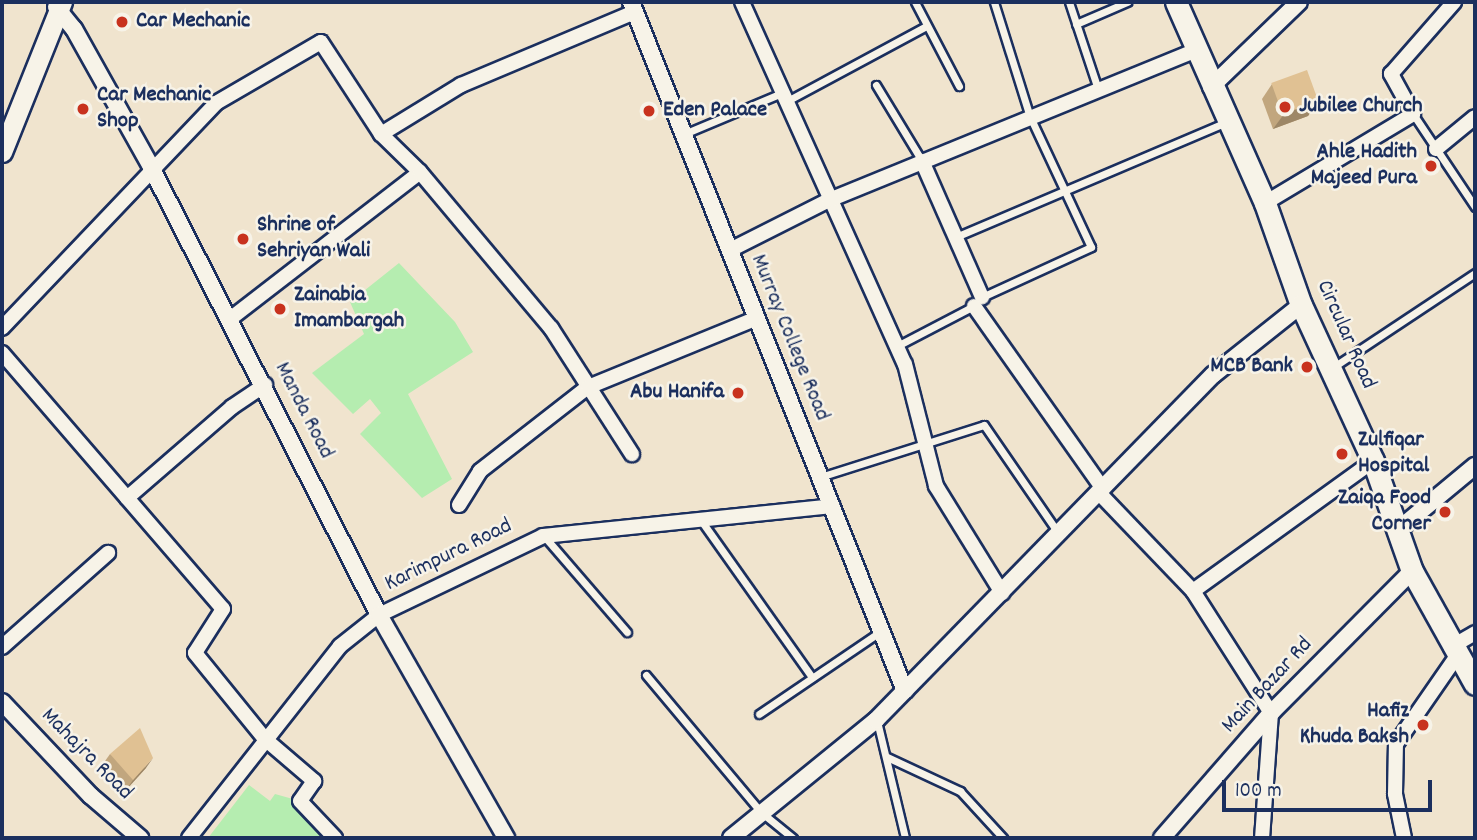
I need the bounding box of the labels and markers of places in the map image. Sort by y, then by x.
place label: Car Mechanic [136,8,250,36]
marker: Car Mechanic [114,14,130,30]
place label: Car Mechanic Shop [97,82,211,136]
place label: Jubilee Church [1299,93,1423,121]
place label: Eden Palace [663,97,767,125]
marker: Jubilee Church [1277,99,1293,115]
marker: Car Mechanic Shop [75,101,91,117]
marker: Eden Palace [641,103,657,119]
place label: Ahle Hadith Majeed Pura [1311,139,1417,193]
marker: Ahle Hadith Majeed Pura [1423,158,1439,174]
place label: Shrine of Sehriyan Wali [257,212,370,266]
marker: Shrine of Sehriyan Wali [235,231,251,247]
place label: Zainabia Imambargah [294,282,404,336]
marker: Zainabia Imambargah [272,301,288,317]
place label: MCB Bank [1210,353,1293,381]
marker: MCB Bank [1299,359,1315,375]
place label: Abu Hanifa [630,379,724,407]
marker: Abu Hanifa [730,385,746,401]
place label: Zulfiqar Hospital [1358,427,1429,481]
marker: Zulfiqar Hospital [1332,444,1352,464]
place label: Zaiqa Food Corner [1338,485,1431,539]
marker: Zaiqa Food Corner [1437,504,1453,520]
place label: Hafiz Khuda Baksh [1300,698,1409,752]
marker: Hafiz Khuda Baksh [1415,717,1431,733]

